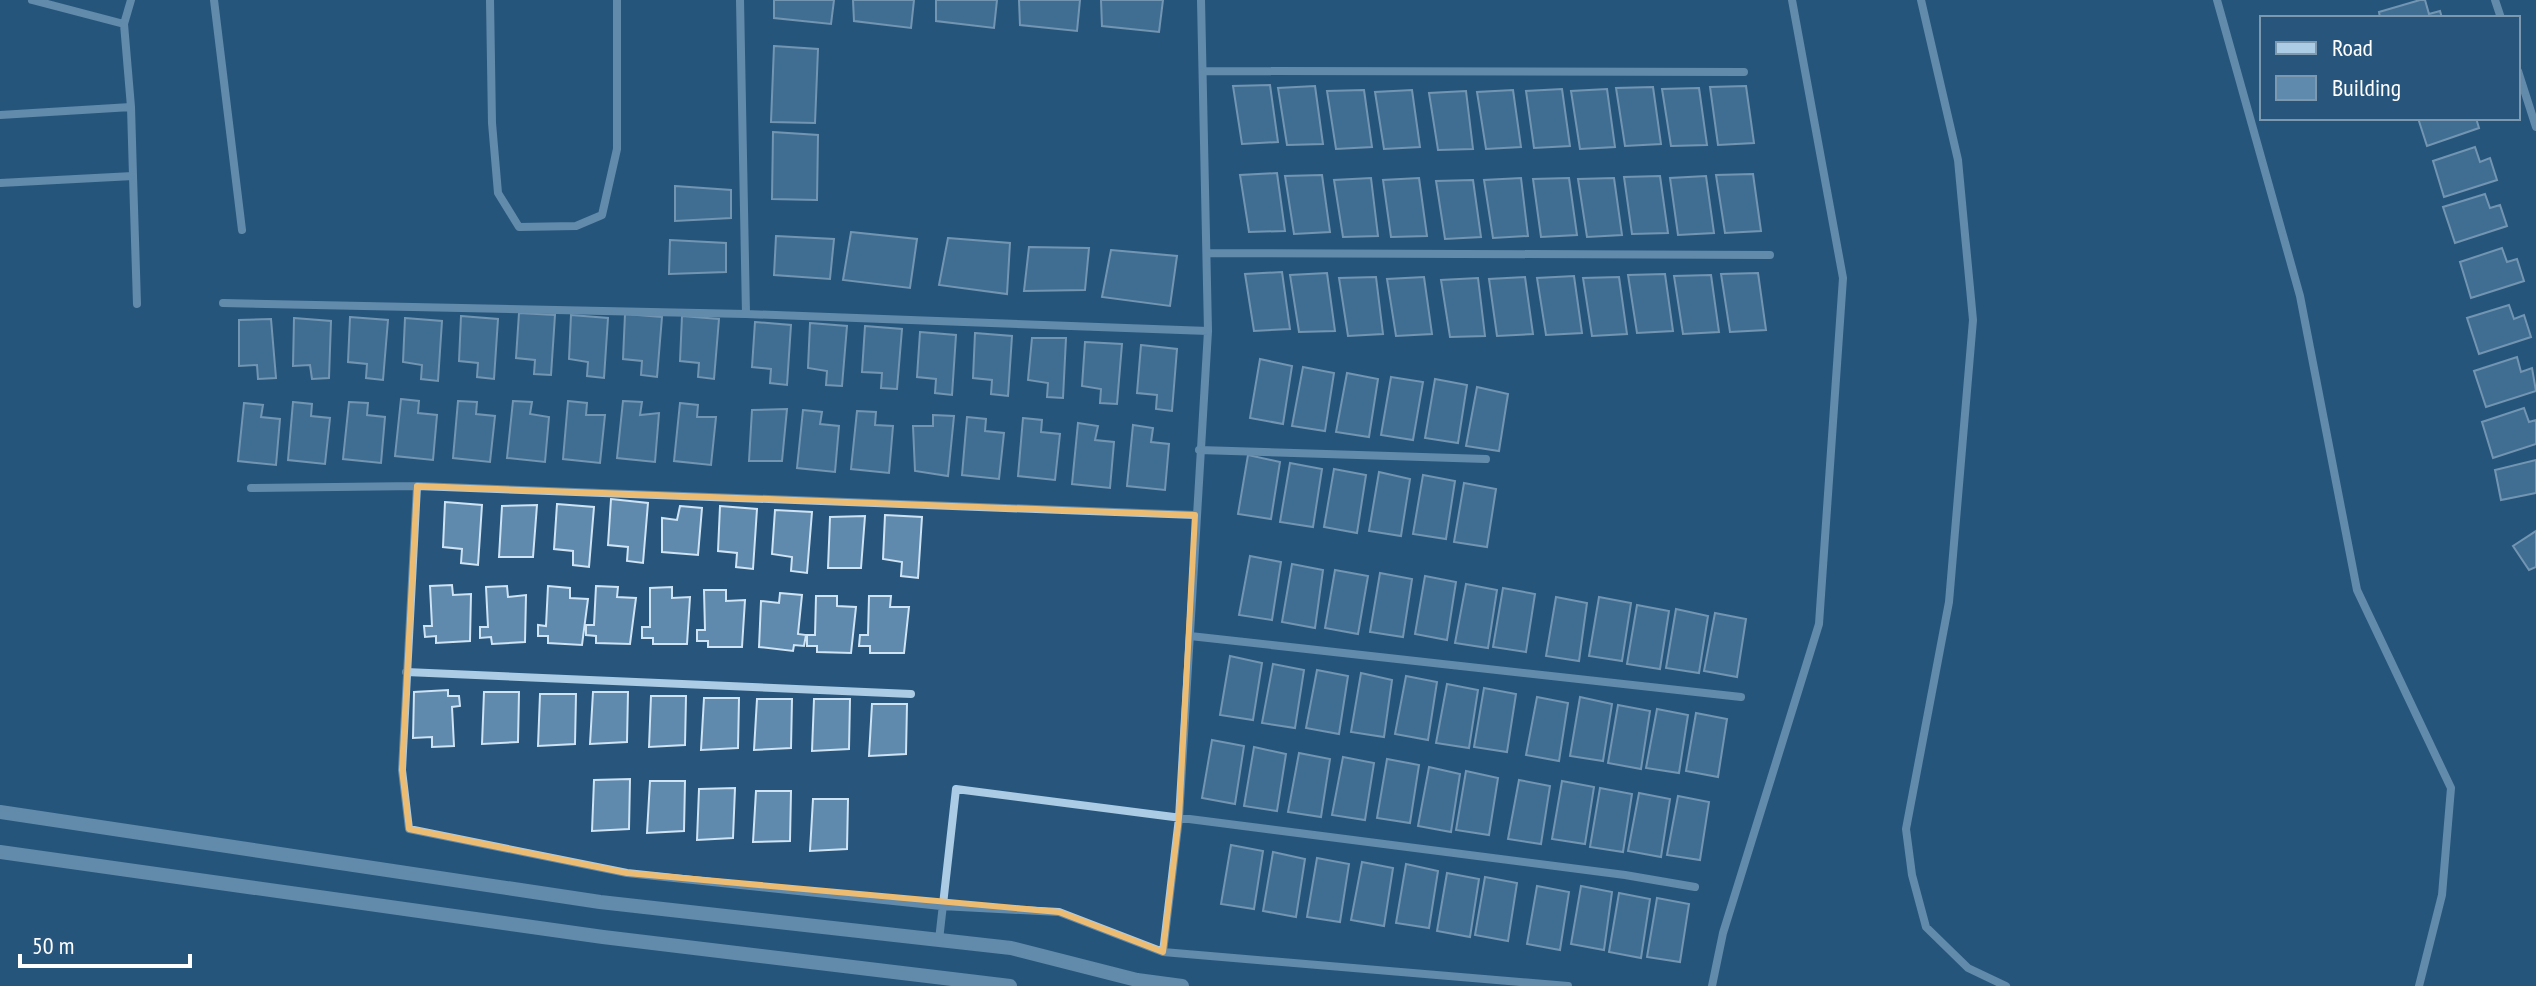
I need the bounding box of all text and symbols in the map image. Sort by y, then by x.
legend [2260,16,2520,120]
text: Road [2332,32,2373,63]
text: Building [2332,72,2401,103]
scale bar [20,918,190,968]
text: 50 m [32,930,74,961]

